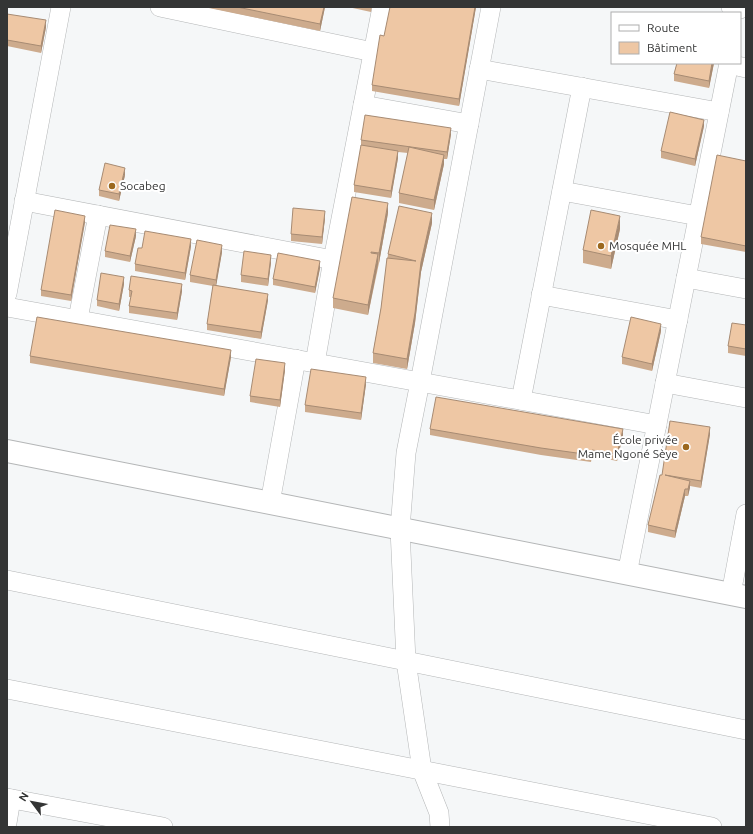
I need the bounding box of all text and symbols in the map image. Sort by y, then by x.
legend [611,12,741,64]
text: Route [647,21,680,34]
text: Bâtiment [647,41,697,54]
place label: Socabeg [120,179,166,192]
marker: Socabeg [107,181,117,191]
place label: Mosquée MHL [609,239,686,252]
marker: Mosquée MHL [596,241,606,251]
place label: École privée Mame Ngoné Sèye [578,433,678,460]
marker: École privée Mame Ngoné Sèye [681,442,691,452]
north arrow [12,782,52,822]
text: N [16,790,31,803]

